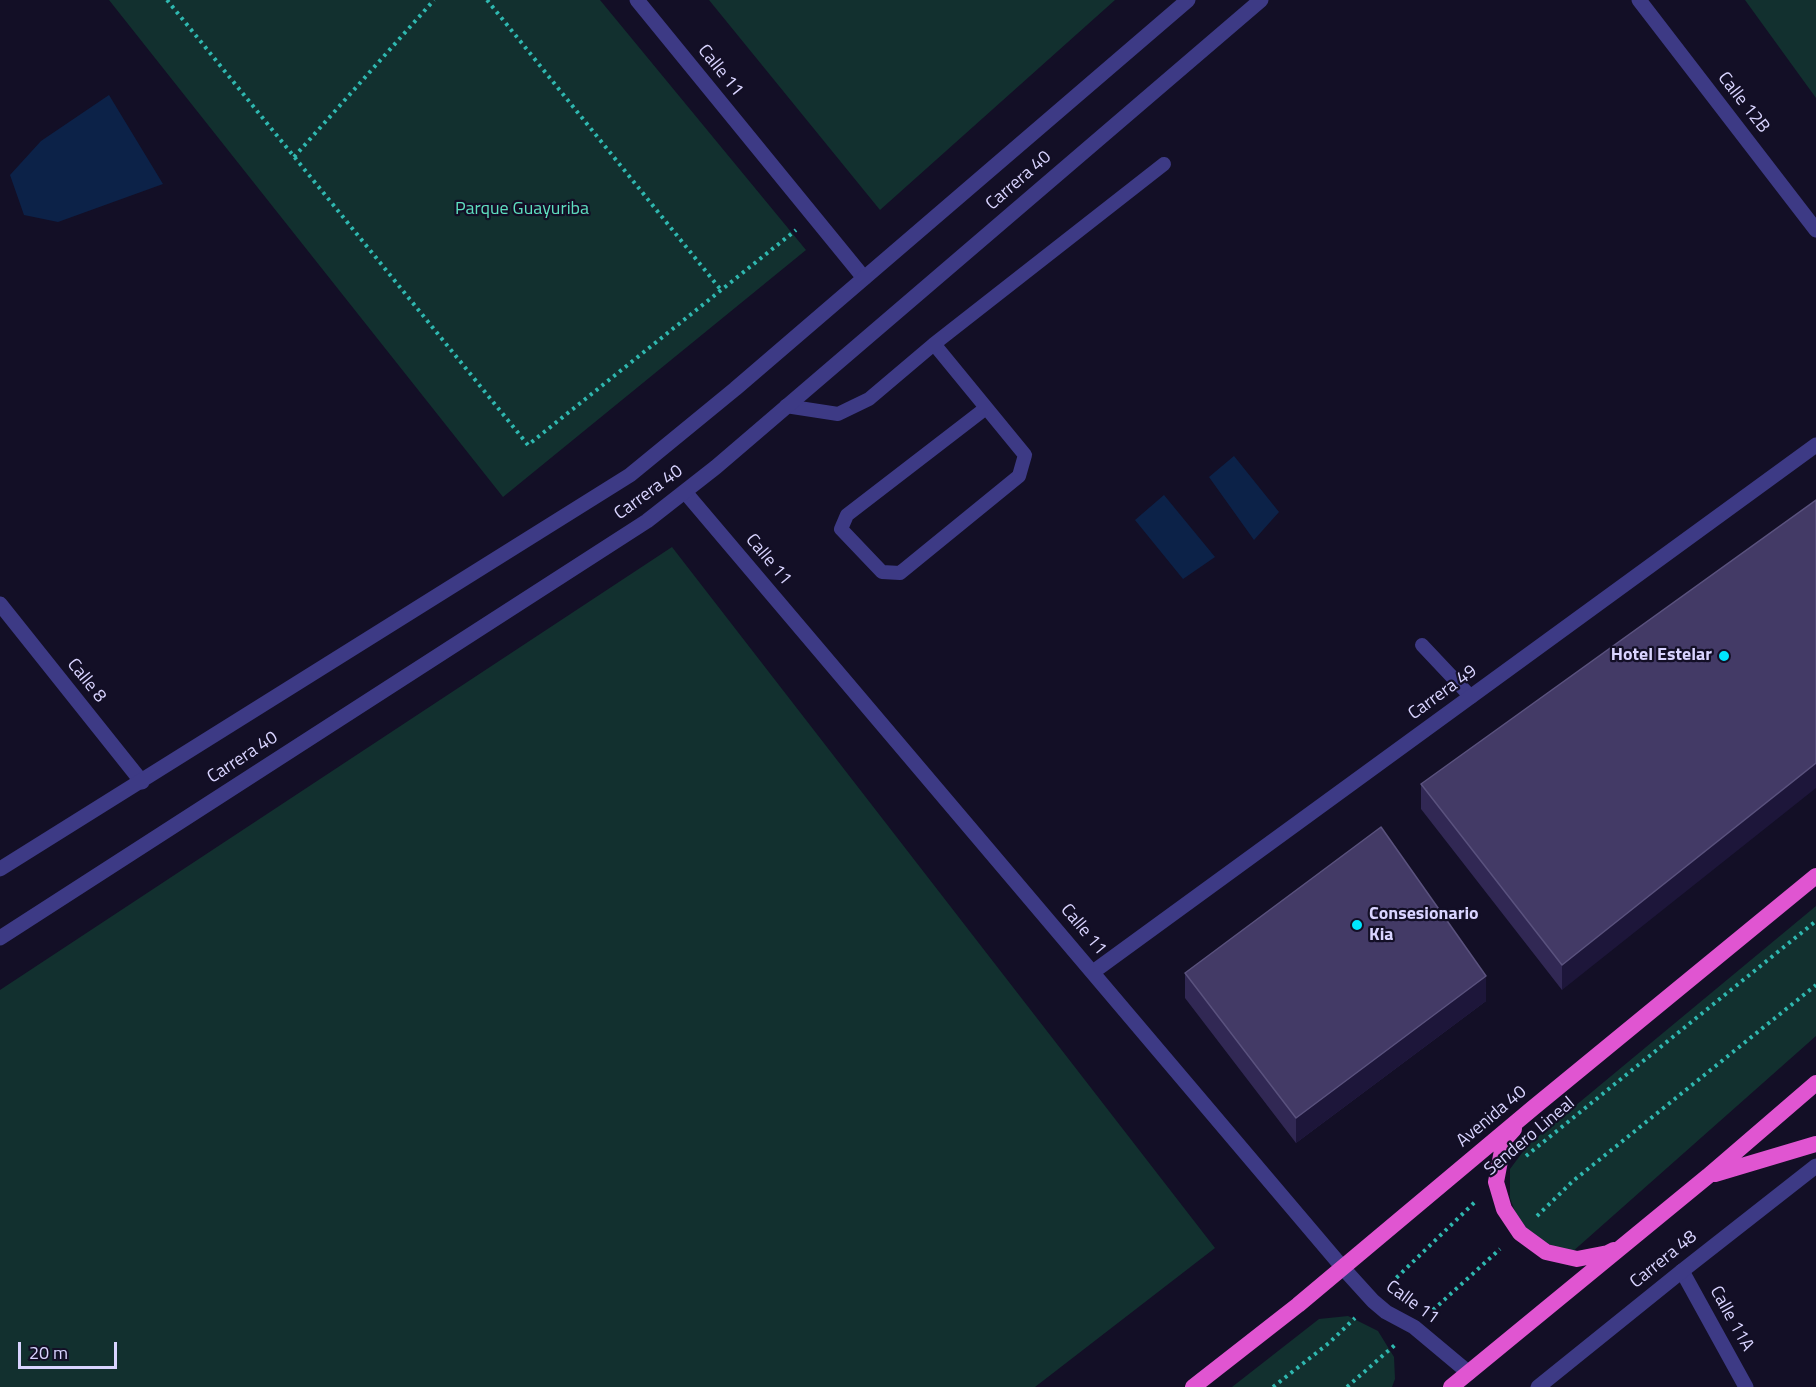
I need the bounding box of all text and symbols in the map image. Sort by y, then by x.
street label: Calle 11 [693,41,747,101]
street label: Calle 12B [1713,68,1773,138]
street label: Carrera 40 [982,147,1056,215]
park label: Parque Guayuriba [455,199,589,221]
street label: Carrera 40 [610,461,688,525]
street label: Calle 11 [740,530,796,590]
place label: Hotel Estelar [1611,645,1712,667]
marker: Hotel Estelar [1717,649,1731,663]
street label: Calle 8 [62,655,110,707]
street label: Carrera 49 [1404,661,1482,725]
street label: Carrera 40 [204,727,282,789]
street label: Calle 11 [1055,900,1111,960]
place label: Consesionario Kia [1369,904,1479,946]
marker: Consesionario Kia [1350,918,1364,932]
street label: Avenida 40 [1453,1082,1531,1152]
street label: Sendero Lineal [1480,1093,1580,1181]
street label: Carrera 48 [1626,1227,1702,1293]
street label: Calle 11 [1381,1277,1443,1329]
street label: Calle 11A [1704,1283,1758,1355]
scale bar [21,1330,120,1368]
text: 20 m [29,1339,68,1366]

